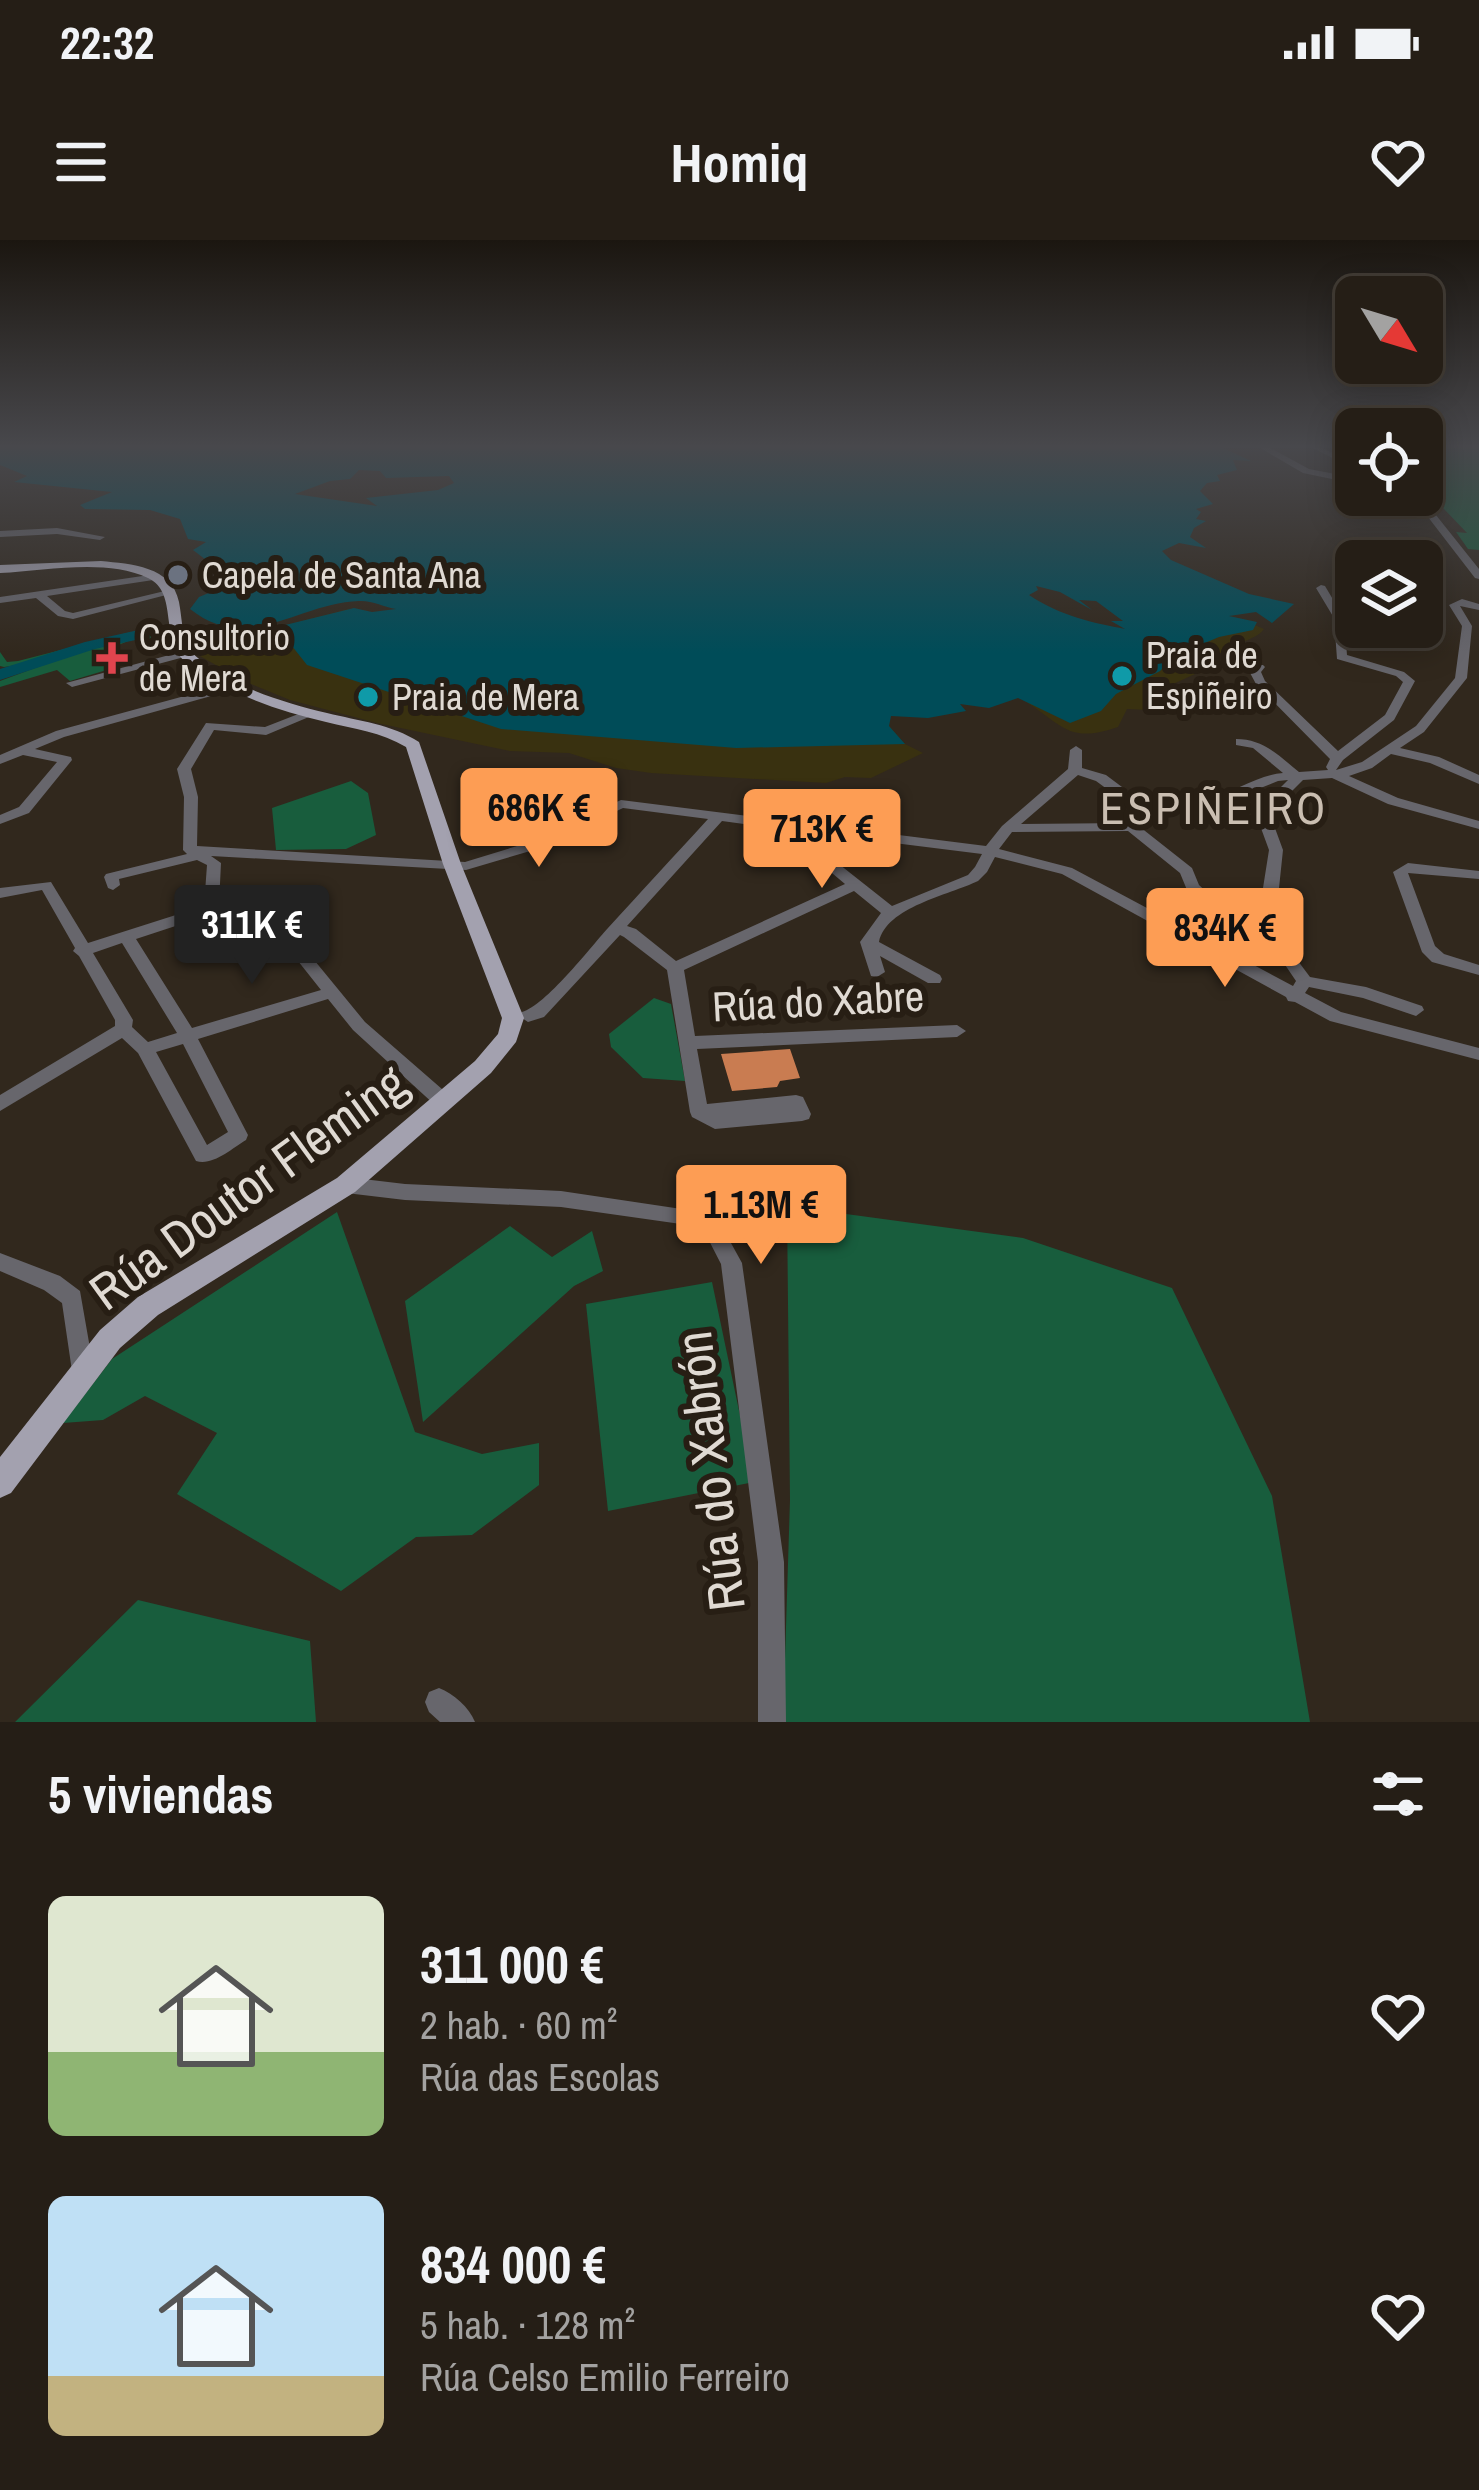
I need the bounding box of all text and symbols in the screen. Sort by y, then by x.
text: 22:32 [60,12,154,73]
text: Homiq [671,126,808,199]
icon: menu [48,129,114,195]
icon: heart [1365,129,1431,195]
north arrow [1335,276,1443,384]
map controls [1335,276,1443,648]
button: locate [1335,408,1443,516]
button: layers [1335,540,1443,648]
place label: Capela de Santa Ana [202,551,481,599]
marker: Capela de Santa Ana [165,562,191,588]
place label: Consultorio de Mera [139,613,290,702]
place label: Praia de Espiñeiro [1146,631,1272,720]
marker: Consultorio de Mera [96,642,128,674]
marker: Praia de Espiñeiro [1109,663,1135,689]
place label: Praia de Mera [392,673,579,721]
marker: Praia de Mera [355,684,381,710]
pin: 686K € [441,768,637,870]
district label: ESPIÑEIRO [1100,777,1328,838]
text: 686K € [487,781,591,833]
pin: 713K € [724,789,920,891]
text: 713K € [770,802,874,854]
pin: 311K € [154,885,350,987]
pin: 834K € [1127,888,1323,990]
text: 311K € [201,898,303,950]
text: 834K € [1173,901,1277,953]
street label: Rúa do Xabre [711,967,925,1035]
street label: Rúa Doutor Fleming [75,1048,420,1325]
pin: 1.13M € [650,1165,872,1267]
text: 1.13M € [703,1178,819,1230]
street label: Rúa do Xabrón [658,1327,761,1615]
text: 5 viviendas [48,1760,274,1829]
icon: filters [1365,1761,1431,1827]
text: 311 000 € [420,1930,604,1999]
icon: home [144,1944,288,2088]
icon: heart [1365,1983,1431,2049]
text: 2 hab. · 60 m² [420,1999,617,2051]
text: Rúa das Escolas [420,2051,660,2103]
text: 834 000 € [420,2230,606,2299]
icon: home [144,2244,288,2388]
icon: heart [1365,2283,1431,2349]
text: 5 hab. · 128 m² [420,2299,635,2351]
text: Rúa Celso Emilio Ferreiro [420,2351,790,2403]

